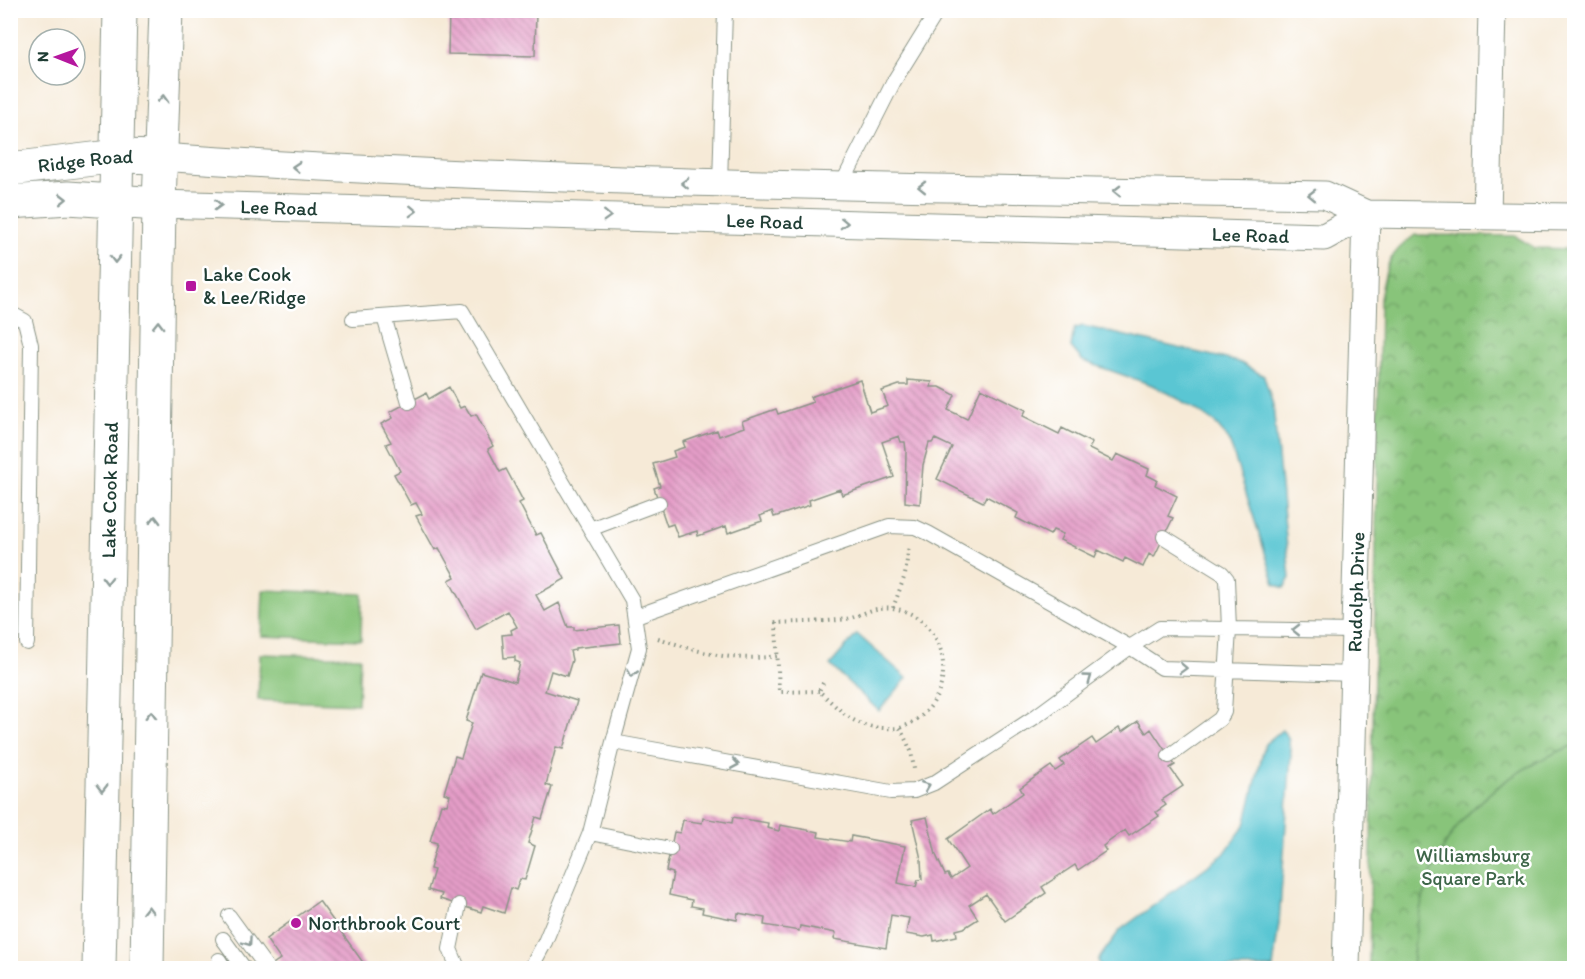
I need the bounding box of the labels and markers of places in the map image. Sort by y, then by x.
place label: Lake Cook & Lee/Ridge [203,262,306,309]
marker: Lake Cook & Lee/Ridge [184,279,198,293]
place label: Northbrook Court [308,911,461,935]
marker: Northbrook Court [289,916,303,930]

